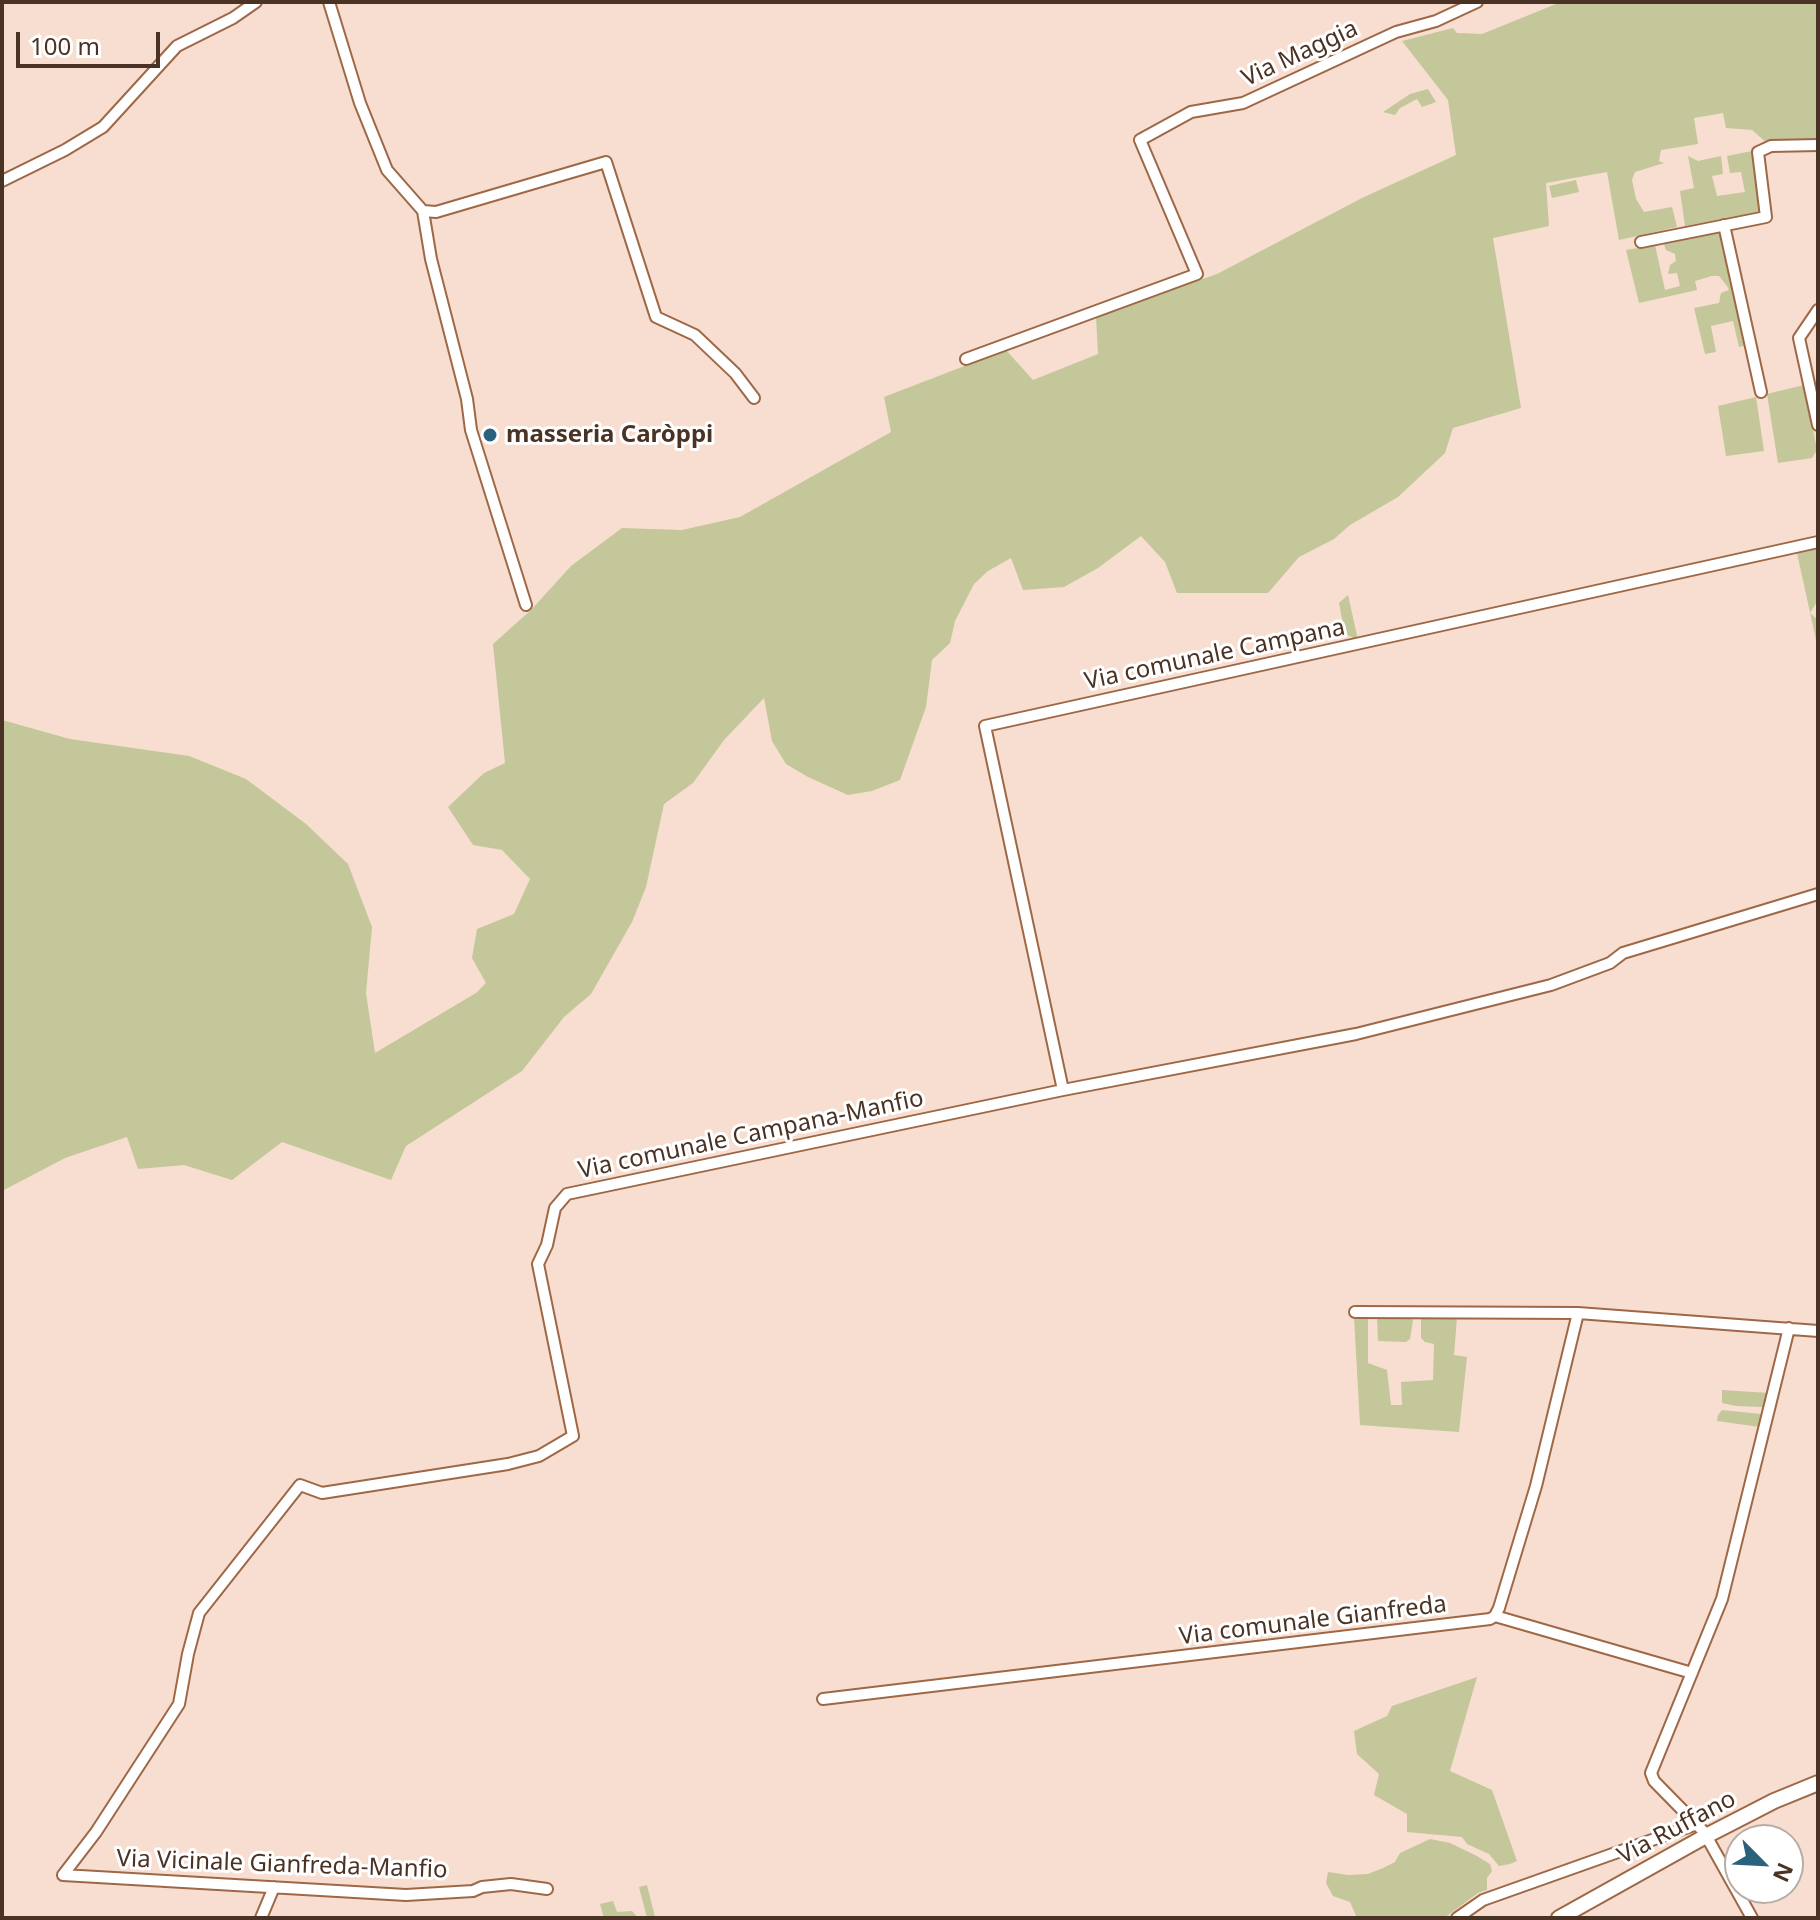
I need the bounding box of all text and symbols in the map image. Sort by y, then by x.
street label: Via Maggia [1237,15,1363,93]
scale bar [20,16,164,66]
text: 100 m [30,29,100,62]
place label: masseria Caròppi [506,421,713,449]
marker: masseria Caròppi [481,426,499,444]
street label: Via comunale Campana [1082,613,1348,697]
street label: Via comunale Campana-Manfio [576,1084,926,1186]
street label: Via comunale Gianfreda [1178,1590,1448,1652]
street label: Via Ruffano [1613,1785,1741,1871]
north arrow [1724,1824,1804,1904]
street label: Via Vicinale Gianfreda-Manfio [116,1845,448,1885]
text: N [1767,1859,1801,1887]

